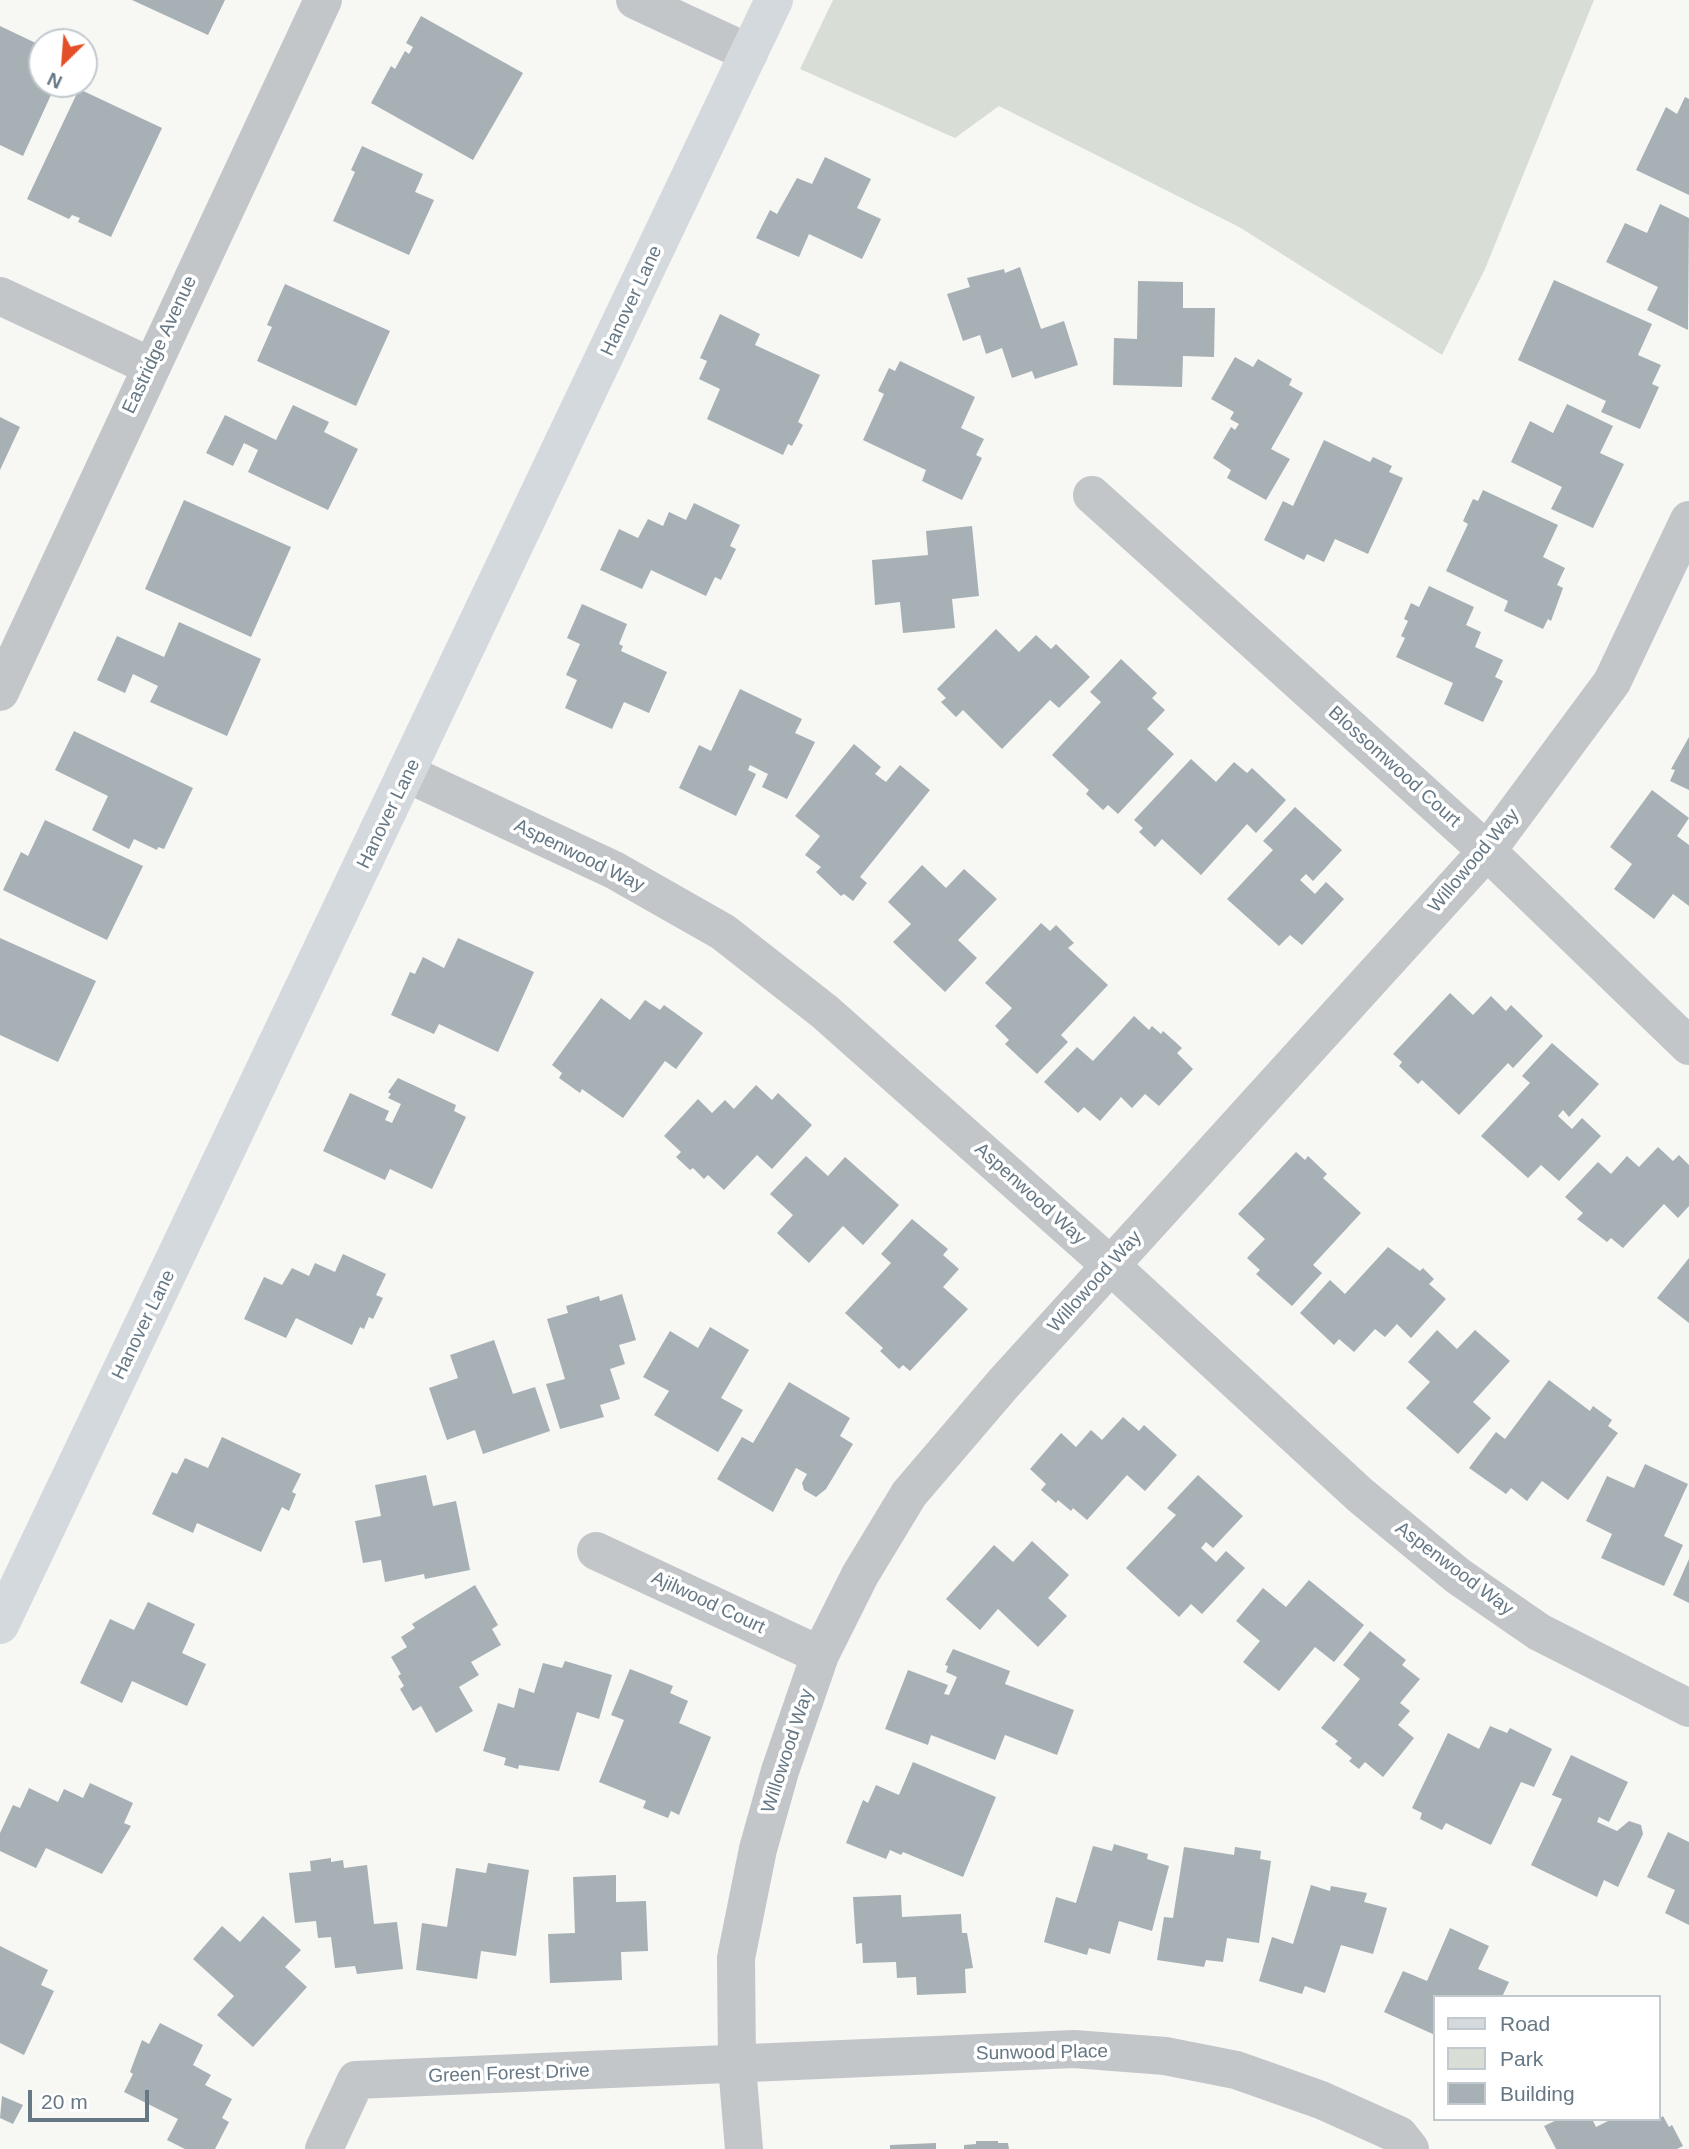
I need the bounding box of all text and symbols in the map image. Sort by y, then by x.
north arrow [28,28,98,98]
text: N [44,68,65,93]
street label: Hanover Lane [596,242,668,360]
street label: Eastridge Avenue [118,272,202,418]
street label: Blossomwood Court [1323,702,1465,832]
street label: Hanover Lane [353,755,425,873]
street label: Willowood Way [1424,804,1524,918]
street label: Aspenwood Way [510,815,648,897]
street label: Aspenwood Way [970,1138,1090,1250]
street label: Willowood Way [1043,1226,1147,1338]
street label: Hanover Lane [108,1266,180,1384]
street label: Aspenwood Way [1390,1517,1518,1621]
street label: Ajilwood Court [648,1567,768,1639]
street label: Willowood Way [757,1686,819,1816]
legend [1434,1995,1661,2121]
text: Road [1500,2012,1550,2035]
street label: Sunwood Place [976,2040,1108,2066]
text: Park [1500,2047,1543,2070]
street label: Green Forest Drive [428,2060,590,2088]
scale bar [32,2076,152,2120]
text: Building [1500,2082,1575,2105]
text: 20 m [41,2090,88,2113]

